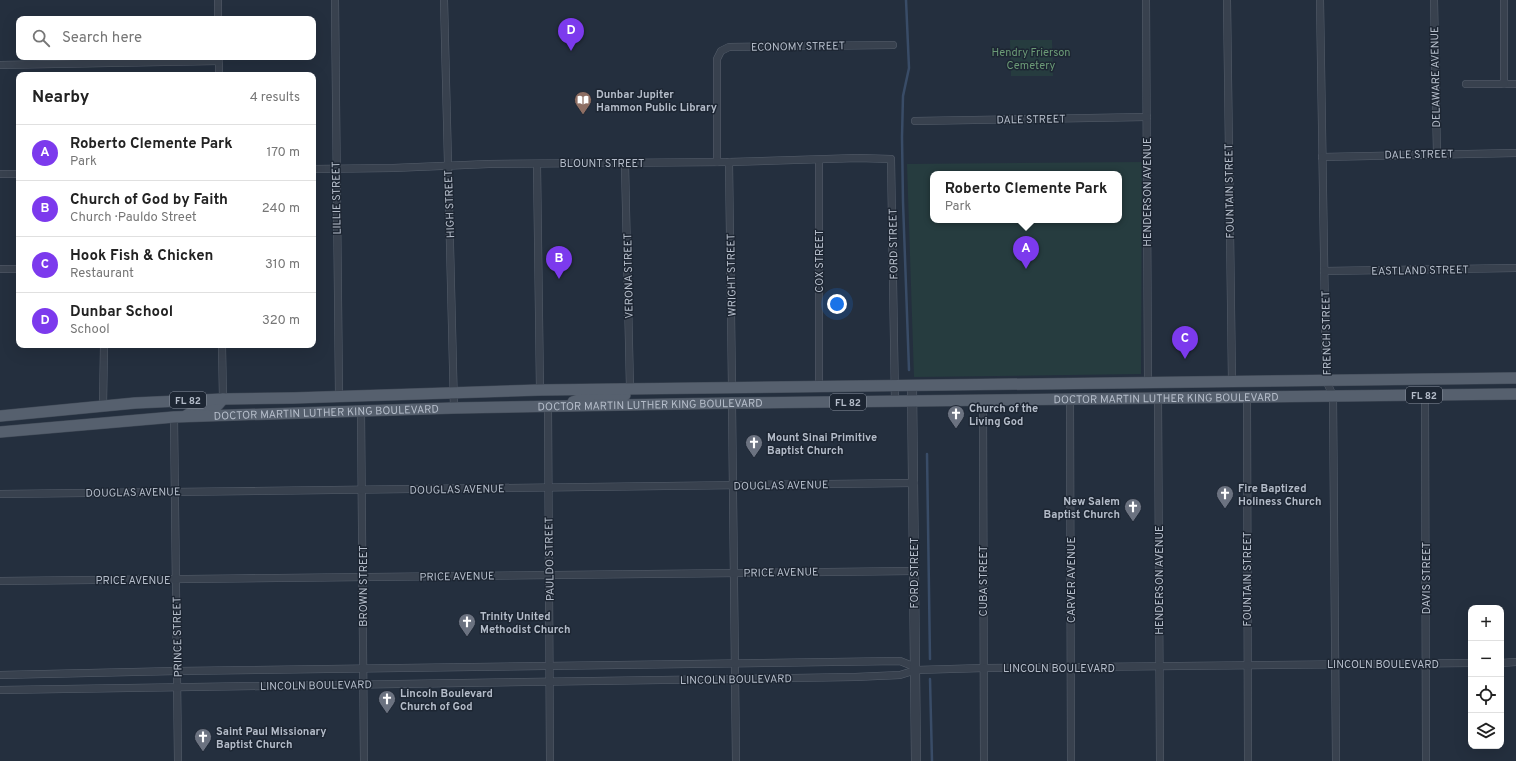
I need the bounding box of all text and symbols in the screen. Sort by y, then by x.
search box [16,16,316,60]
pin: D [558,18,584,51]
street label: DELAWARE AVENUE [1428,26,1444,128]
icon: search [30,27,52,49]
text: Search here [62,29,142,48]
street label: ECONOMY STREET [751,39,845,55]
park label: Hendry Frierson Cemetery [992,46,1070,73]
text: Nearby [32,87,89,109]
place label: Dunbar Jupiter Hammon Public Library [596,88,717,115]
text: 4 results [250,90,300,106]
library icon: Dunbar Jupiter Hammon Public Library [573,90,593,115]
street label: DALE STREET [996,112,1066,128]
text: Roberto Clemente Park [70,135,233,154]
street label: HENDERSON AVENUE [1141,137,1155,247]
street label: FOUNTAIN STREET [1222,143,1238,239]
text: A [40,145,50,161]
text: 170 m [266,145,300,161]
street label: DALE STREET [1384,147,1454,163]
text: Park [70,154,97,170]
street label: BLOUNT STREET [560,157,644,171]
street label: LILLIE STREET [329,161,345,235]
street label: HIGH STREET [442,170,458,238]
popup [930,171,1122,223]
text: Roberto Clemente Park [945,180,1107,199]
text: Church of God by Faith [70,191,228,210]
text: Park [945,199,972,215]
text: B [41,201,49,217]
text: 240 m [262,201,300,217]
street label: FORD STREET [886,208,902,280]
text: Church · Pauldo Street [70,210,197,226]
street label: COX STREET [813,229,827,293]
street label: VERONA STREET [621,233,637,319]
street label: WRIGHT STREET [724,233,740,317]
pin: A [1013,236,1039,269]
pin: B [546,246,572,279]
text: Hook Fish & Chicken [70,247,213,266]
text: C [41,257,49,273]
text: 310 m [265,257,300,273]
street label: EASTLAND STREET [1371,263,1469,279]
text: Restaurant [70,266,134,282]
street label: FRENCH STREET [1319,291,1335,375]
your location [827,294,847,314]
text: Dunbar School [70,303,173,322]
text: D [40,313,50,329]
text: 320 m [262,313,300,329]
text: School [70,322,110,338]
pin: C [1172,326,1198,359]
road number: FL 82 [1406,387,1442,403]
street label: DOCTOR MARTIN LUTHER KING BOULEVARD [1053,391,1279,407]
road number: FL 82 [170,392,206,408]
road number: FL 82 [830,394,866,410]
street label: DOCTOR MARTIN LUTHER KING BOULEVARD [537,397,763,414]
street label: DOCTOR MARTIN LUTHER KING BOULEVARD [213,402,439,424]
place label: Church of the Living God [969,402,1038,429]
church icon: Church of the Living God [946,404,966,429]
place label: Mount Sinai Primitive Baptist Church [767,431,877,458]
church icon: Mount Sinai Primitive Baptist Church [744,433,764,458]
street label: DOUGLAS AVENUE [733,478,829,494]
street label: DOUGLAS AVENUE [409,482,505,498]
place label: Fire Baptized Holiness Church [1238,482,1321,509]
church icon: Fire Baptized Holiness Church [1215,484,1235,509]
street label: DOUGLAS AVENUE [85,485,181,501]
place label: New Salem Baptist Church [1044,495,1120,522]
church icon: New Salem Baptist Church [1123,497,1143,522]
street label: PAULDO STREET [542,517,558,601]
street label: HENDERSON AVENUE [1153,525,1167,635]
street label: FOUNTAIN STREET [1241,532,1255,626]
street label: FORD STREET [908,537,922,609]
street label: CARVER AVENUE [1065,537,1079,623]
street label: DAVIS STREET [1420,542,1434,614]
street label: BROWN STREET [357,545,371,627]
street label: CUBA STREET [977,546,991,616]
street label: PRICE AVENUE [743,565,819,581]
street label: PRICE AVENUE [419,569,495,585]
street label: PRICE AVENUE [95,574,171,588]
street label: PRINCE STREET [170,596,186,678]
map controls [1468,605,1504,749]
button: + [1468,605,1504,641]
place label: Trinity United Methodist Church [480,610,571,637]
church icon: Trinity United Methodist Church [457,612,477,637]
button: − [1468,641,1504,677]
street label: LINCOLN BOULEVARD [1327,658,1439,672]
street label: LINCOLN BOULEVARD [1003,662,1115,676]
street label: LINCOLN BOULEVARD [680,672,792,688]
button: locate [1468,677,1504,713]
street label: LINCOLN BOULEVARD [260,678,372,694]
place label: Lincoln Boulevard Church of God [400,687,493,714]
church icon: Lincoln Boulevard Church of God [377,689,397,714]
button: layers [1468,713,1504,749]
place label: Saint Paul Missionary Baptist Church [216,725,327,752]
church icon: Saint Paul Missionary Baptist Church [193,727,213,752]

